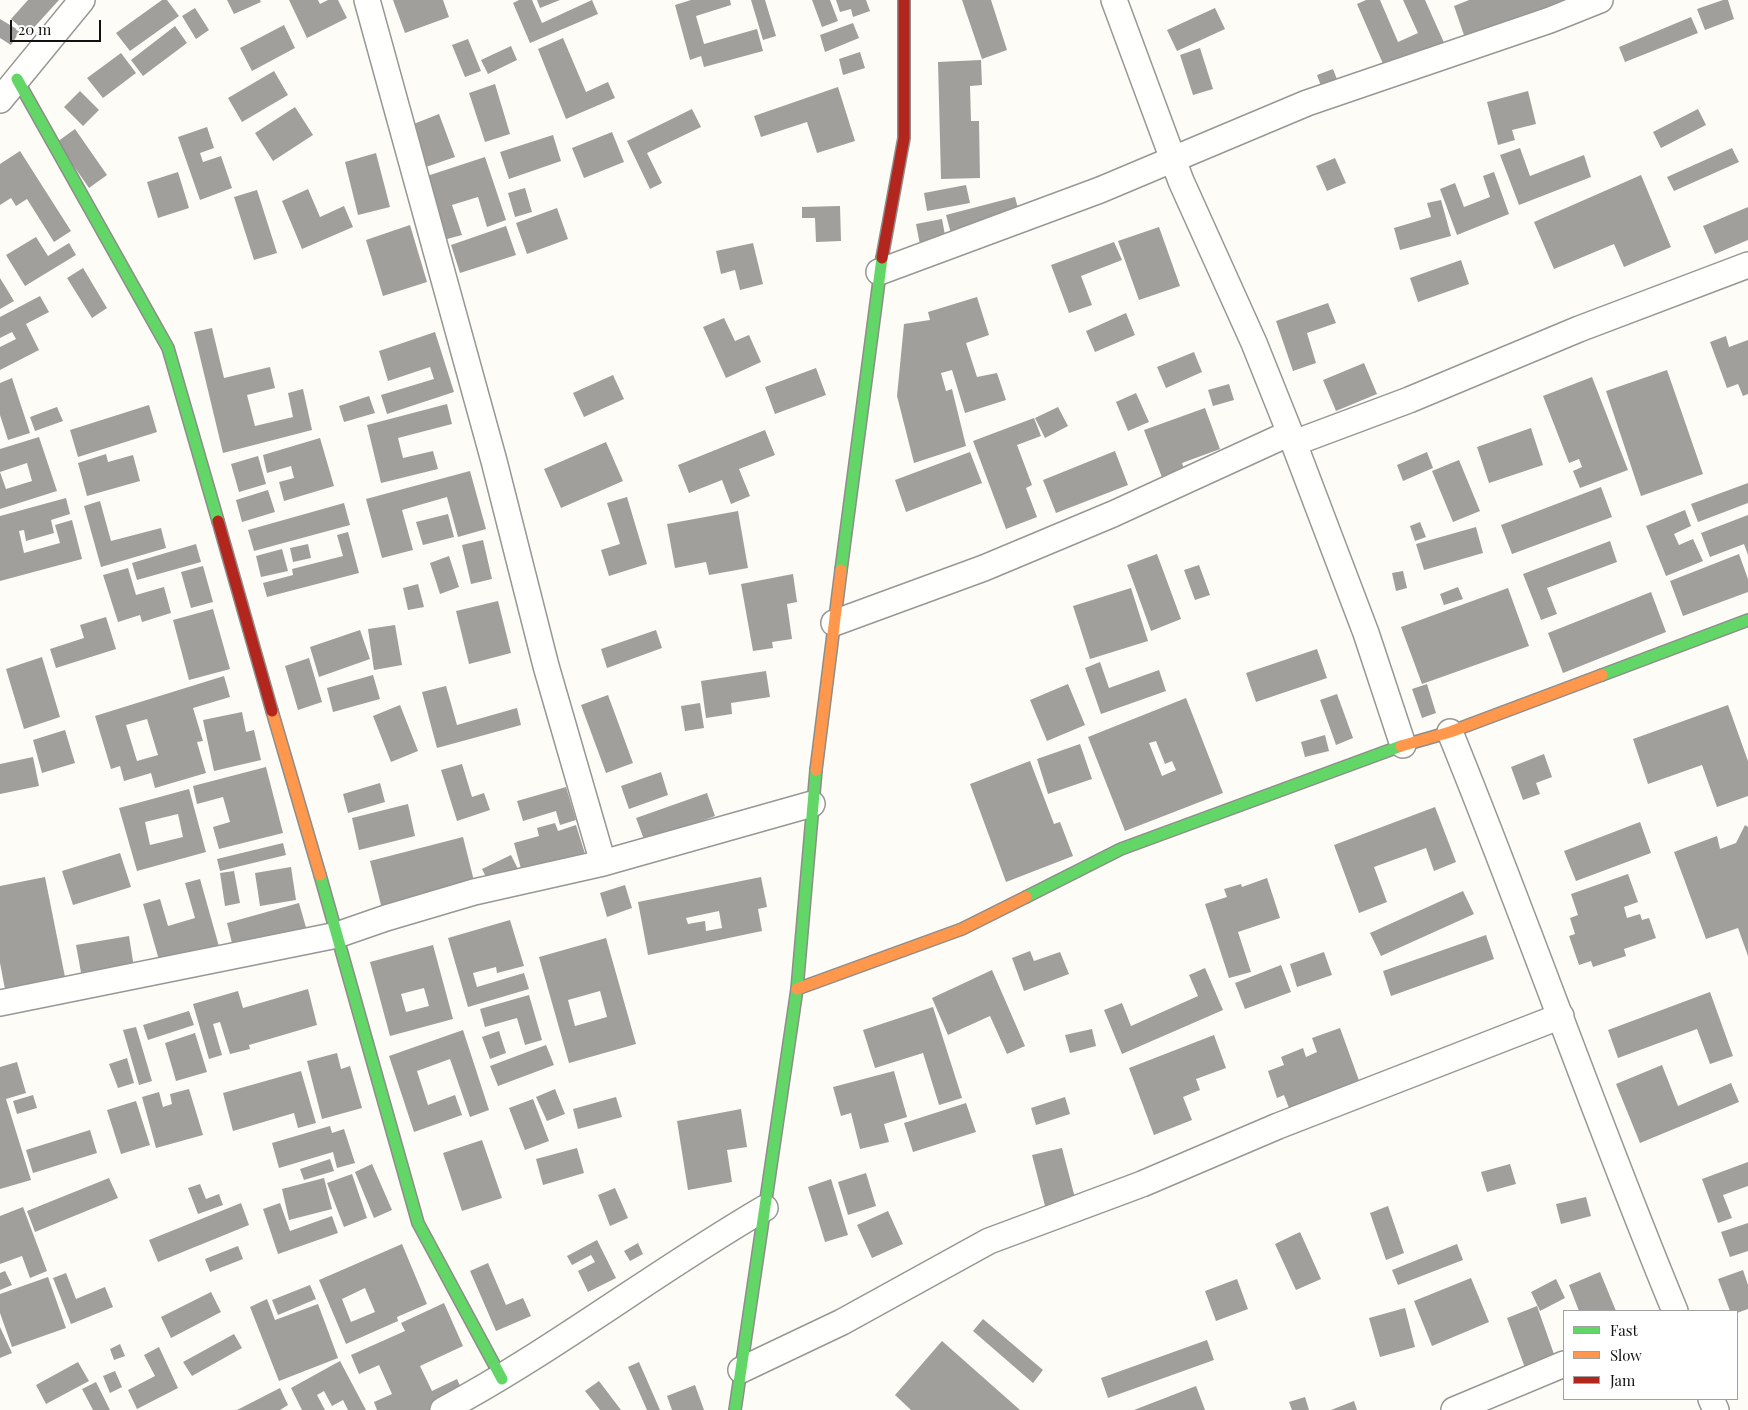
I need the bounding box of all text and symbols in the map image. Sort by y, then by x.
scale bar [12,10,104,42]
text: 20 m [18,19,51,39]
legend [1563,1310,1738,1400]
text: Fast [1610,1320,1638,1340]
text: Slow [1610,1345,1642,1365]
text: Jam [1610,1370,1635,1390]

